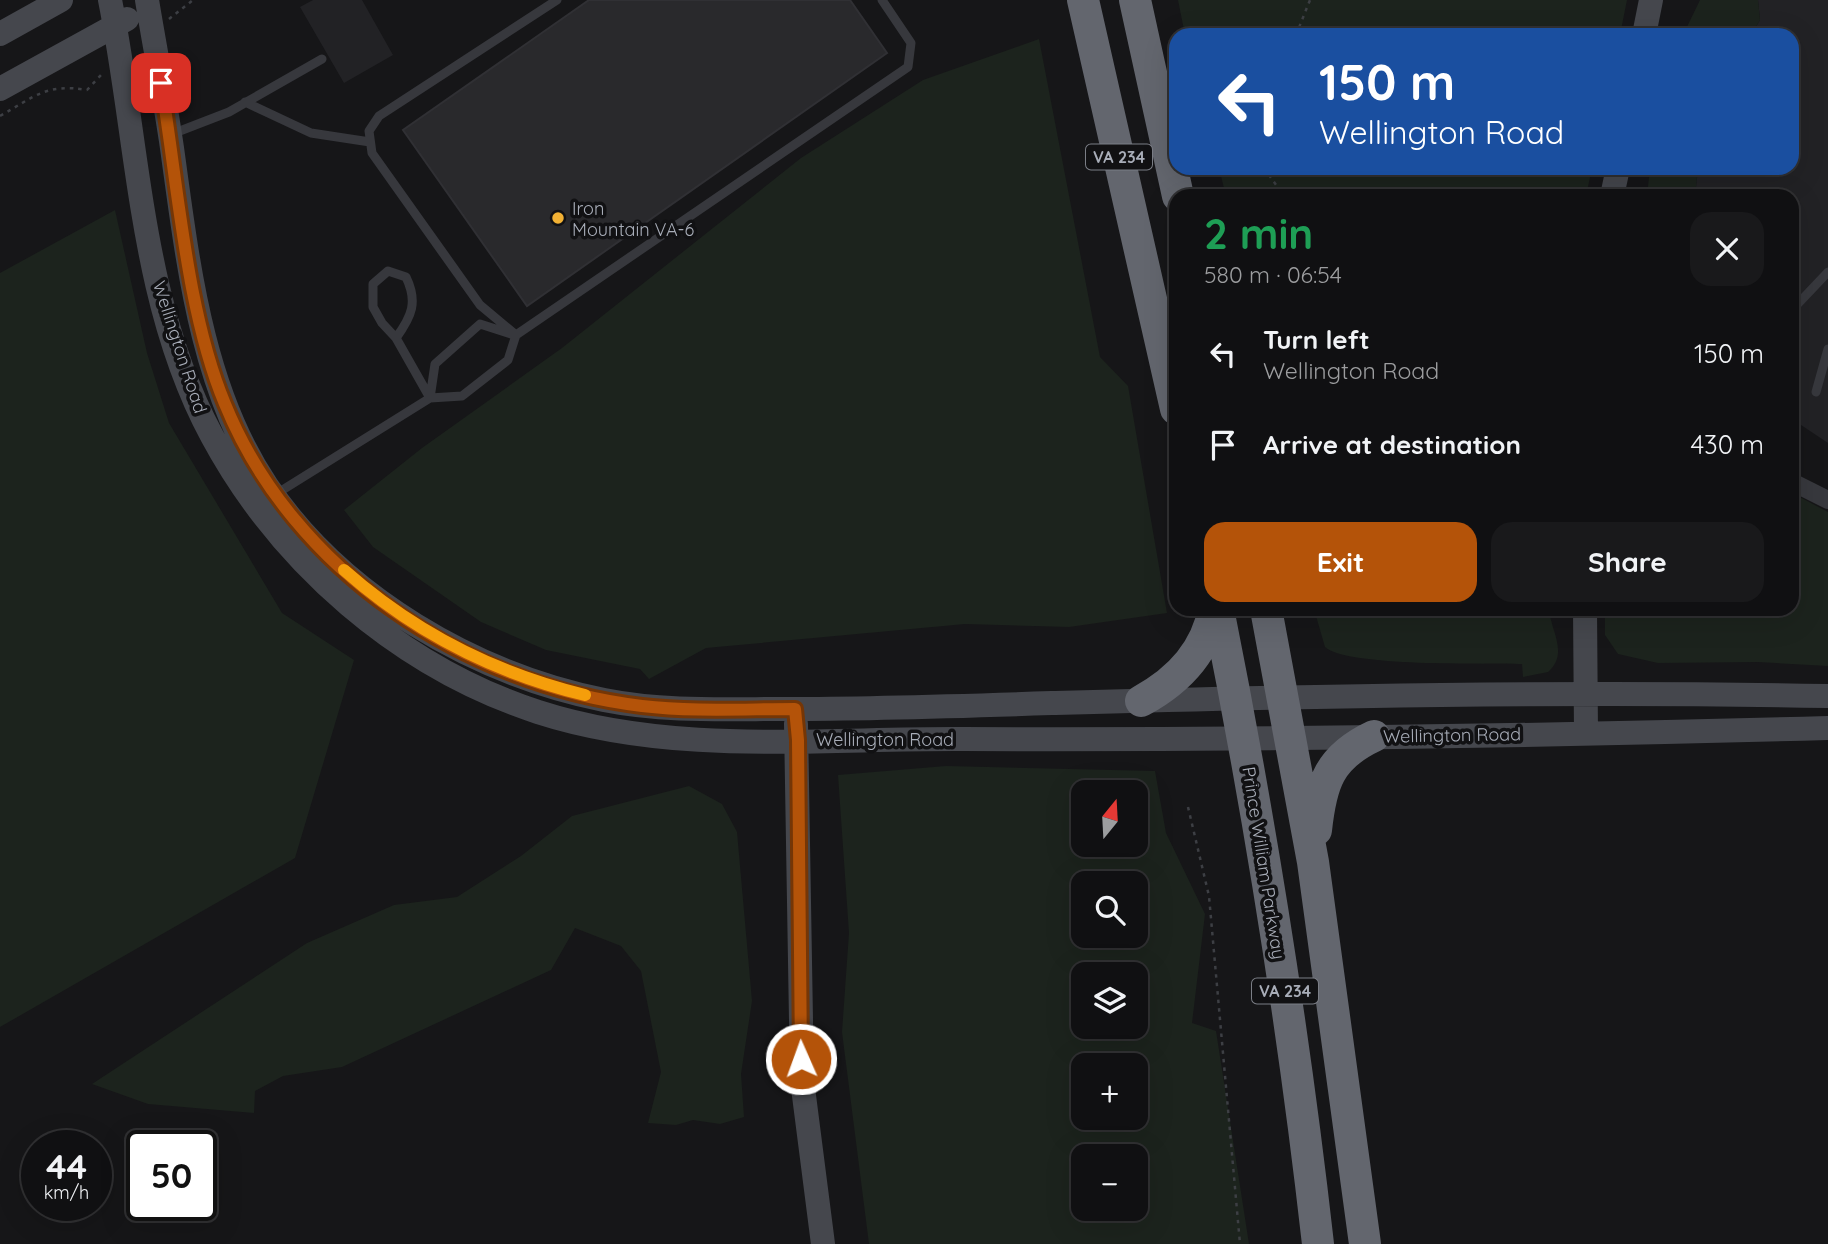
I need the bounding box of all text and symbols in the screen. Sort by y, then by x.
text: 150 m [1319,51,1455,112]
pin [131,53,191,113]
icon: left [1204,56,1295,147]
icon: arrive [142,64,180,102]
text: Wellington Road [1319,112,1564,152]
road number: VA 234 [1086,144,1152,169]
place label: Iron Mountain VA-6 [572,197,695,241]
text: 2 min [1204,207,1313,260]
marker: Iron Mountain VA-6 [550,210,566,226]
button: close [1690,212,1764,286]
text: 580 m · 06:54 [1204,260,1342,289]
street label: Wellington Road [148,278,212,416]
text: Turn left [1263,323,1370,356]
icon: left [1204,335,1242,373]
text: 150 m [1694,337,1764,370]
text: Wellington Road [1263,356,1439,385]
icon: arrive [1204,426,1242,464]
text: Arrive at destination [1263,428,1521,461]
text: 430 m [1690,428,1764,461]
button: Exit [1204,522,1477,602]
button: Share [1491,522,1764,602]
street label: Wellington Road [1383,722,1521,748]
street label: Wellington Road [816,728,954,751]
street label: Prince William Parkway [1237,765,1291,961]
north arrow [1071,780,1148,858]
map controls [1071,780,1148,1221]
button: search [1071,871,1148,948]
button: layers [1071,962,1148,1039]
road number: VA 234 [1252,979,1318,1004]
position arrow [764,1022,838,1096]
button: + [1071,1053,1148,1130]
speed limit sign: 50 [126,1130,217,1221]
text: 44 [46,1144,87,1188]
button: − [1071,1144,1148,1221]
text: km/h [44,1181,89,1204]

